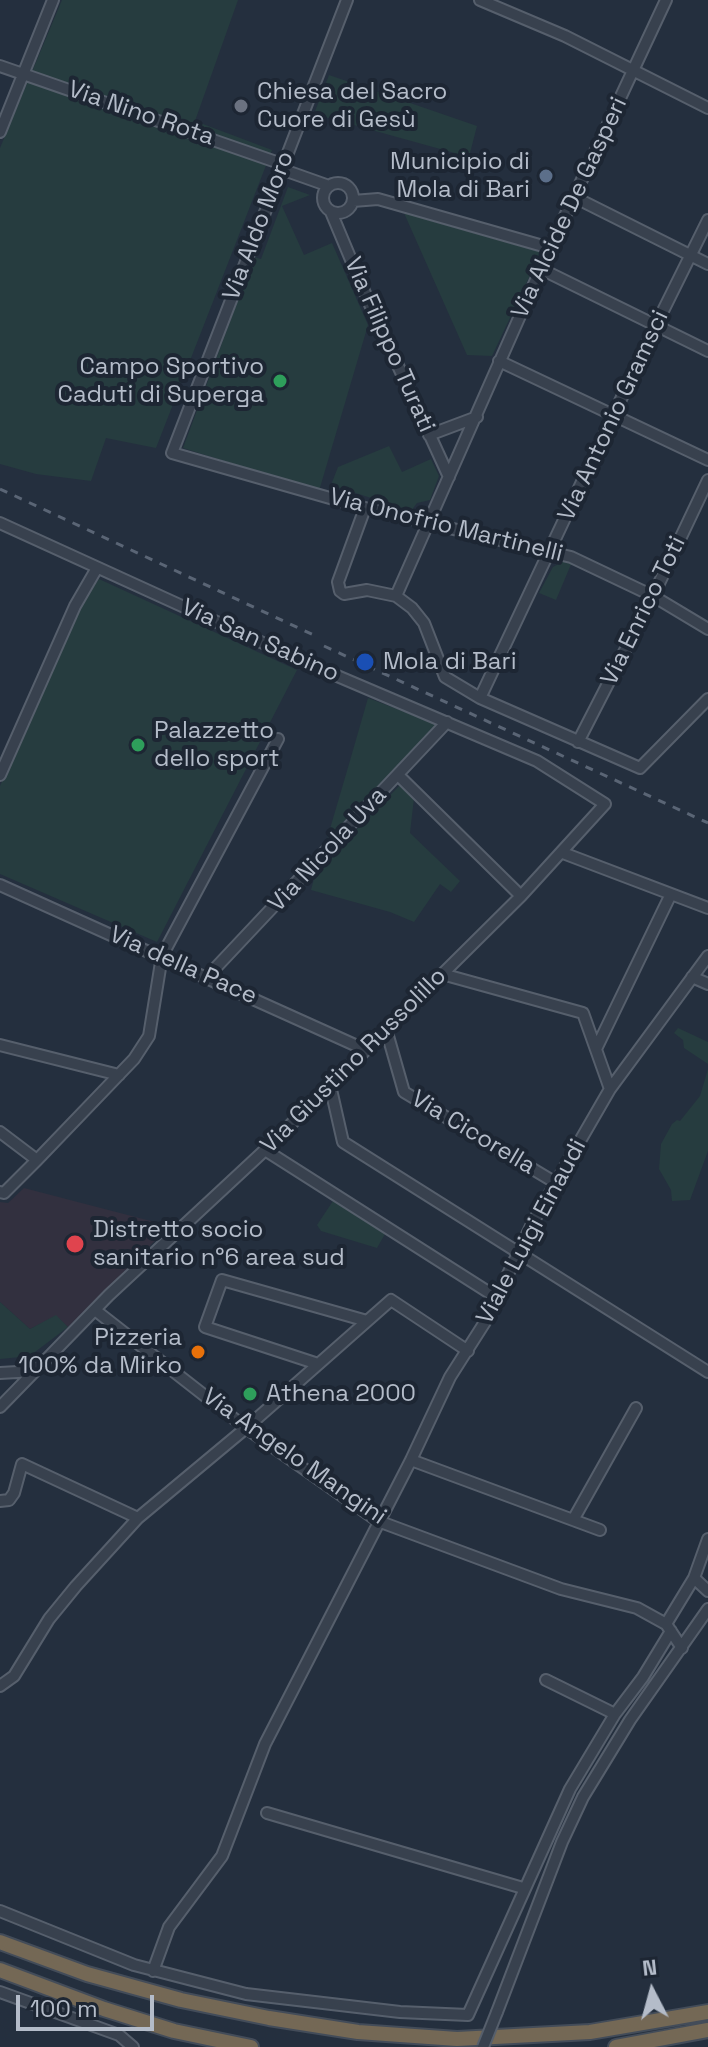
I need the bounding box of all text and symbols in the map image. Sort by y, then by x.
street label: Via Nino Rota [64,76,218,152]
place label: Chiesa del Sacro Cuore di Gesù [257,78,447,134]
street label: Via Alcide De Gasperi [506,93,634,323]
marker: Chiesa del Sacro Cuore di Gesù [232,97,250,115]
street label: Via Aldo Moro [217,147,301,305]
place label: Municipio di Mola di Bari [390,148,530,204]
marker: Municipio di Mola di Bari [537,167,555,185]
street label: Via Filippo Turati [337,253,441,437]
street label: Via Antonio Gramsci [553,306,675,526]
place label: Campo Sportivo Caduti di Superga [57,353,264,409]
marker: Campo Sportivo Caduti di Superga [271,372,289,390]
street label: Via Onofrio Martinelli [326,483,566,569]
street label: Via Enrico Toti [596,532,692,690]
street label: Via San Sabino [177,593,343,689]
place label: Mola di Bari [383,648,517,676]
marker: Mola di Bari [354,651,376,673]
place label: Palazzetto dello sport [154,717,279,773]
marker: Palazzetto dello sport [129,736,147,754]
street label: Via Nicola Uva [263,782,393,918]
street label: Via della Pace [105,921,261,1011]
street label: Via Giustino Russolillo [255,962,453,1160]
street label: Via Cicorella [406,1085,540,1181]
street label: Viale Luigi Einaudi [471,1135,593,1329]
place label: Distretto socio sanitario n°6 area sud [93,1216,345,1272]
marker: Distretto socio sanitario n°6 area sud [64,1233,86,1255]
place label: Pizzeria 100% da Mirko [18,1324,182,1380]
marker: Pizzeria 100% da Mirko [189,1343,207,1361]
place label: Athena 2000 [266,1380,416,1408]
street label: Via Angelo Mangini [196,1383,392,1531]
marker: Athena 2000 [241,1385,259,1403]
north arrow [612,1951,692,2031]
text: N [641,1952,658,1982]
scale bar [20,1979,158,2029]
text: 100 m [30,1993,98,2024]

